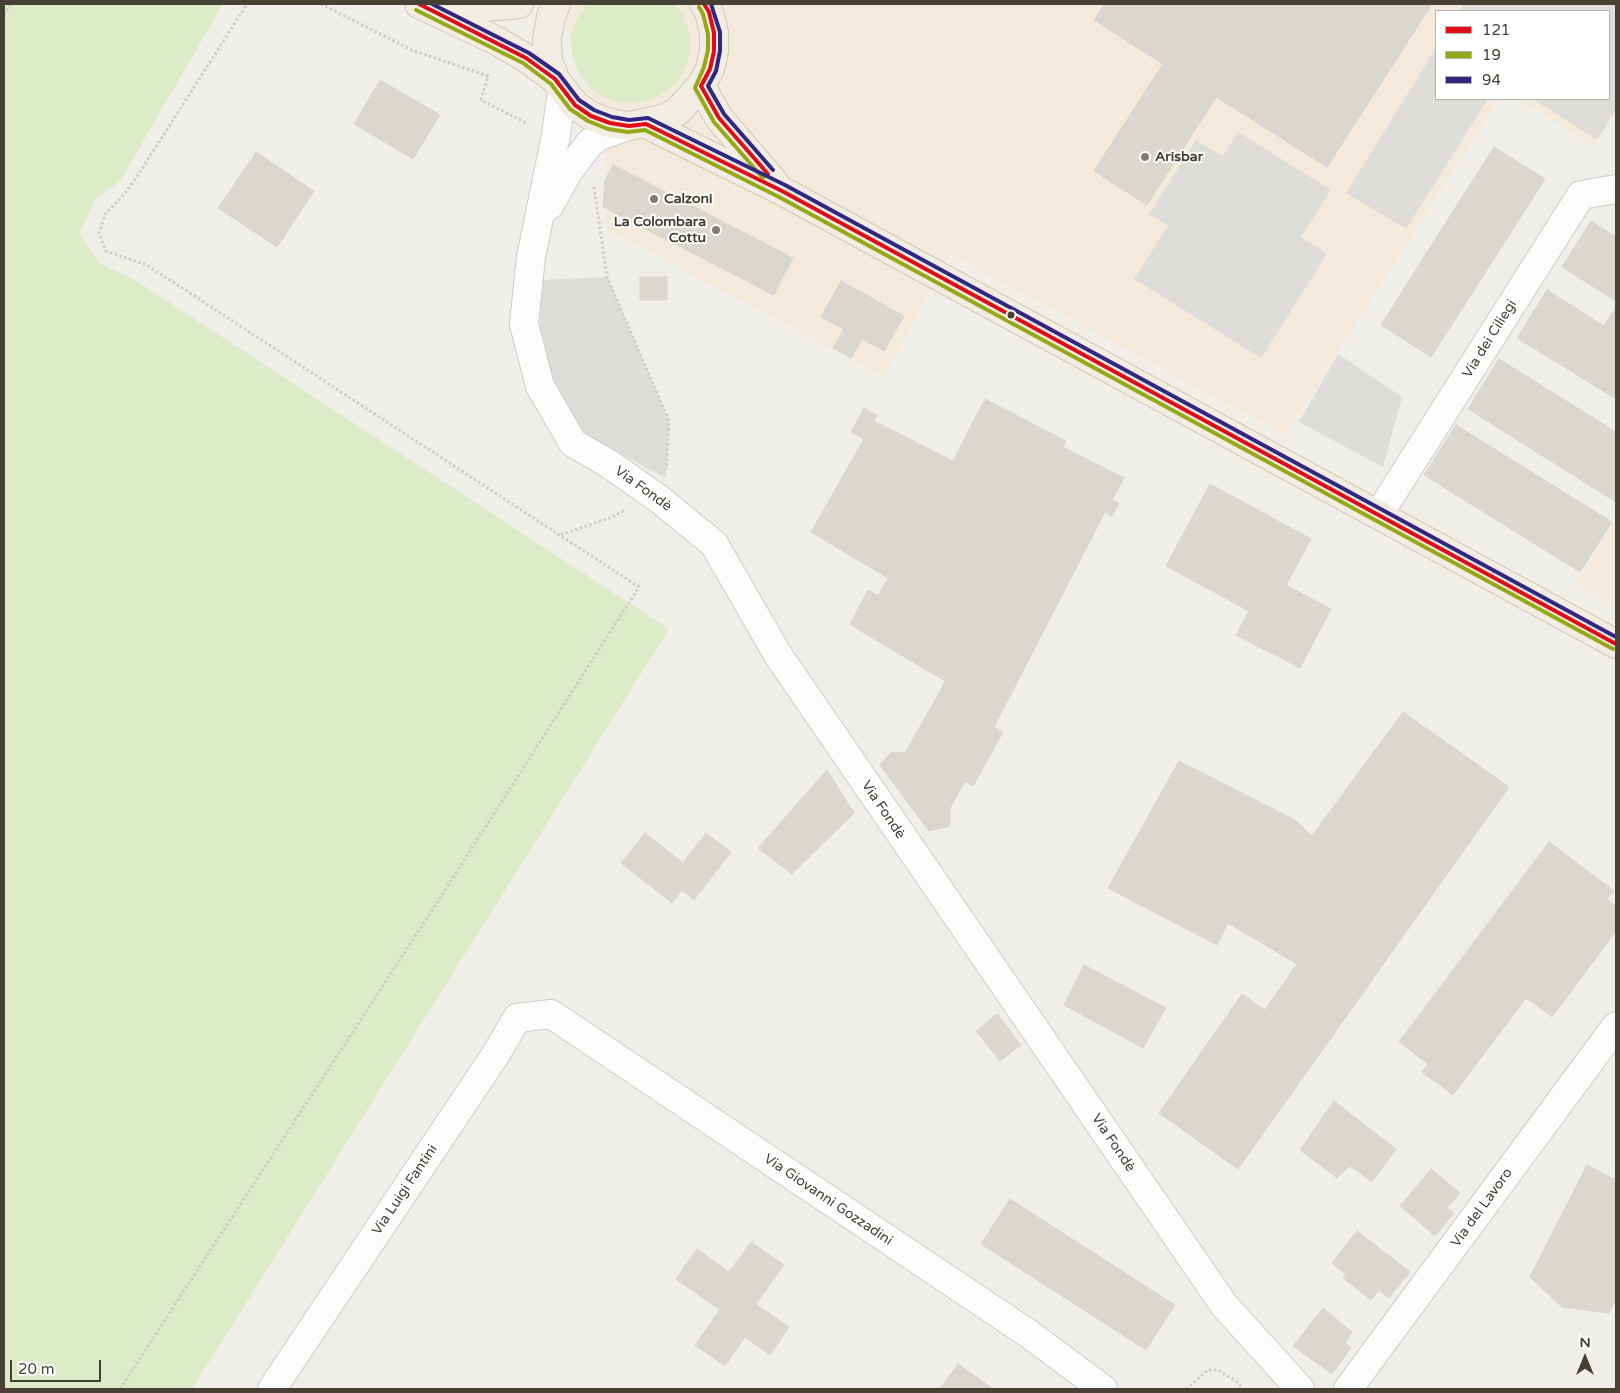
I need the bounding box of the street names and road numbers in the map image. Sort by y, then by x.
street label: Via dei Ciliegi [1459,297,1521,381]
street label: Via Fondè [611,463,675,515]
street label: Via Fondè [857,778,909,842]
street label: Via Fondè [1087,1111,1139,1175]
street label: Via Luigi Fantini [369,1142,441,1238]
street label: Via Giovanni Gozzadini [760,1151,896,1249]
street label: Via del Lavoro [1448,1165,1516,1251]

